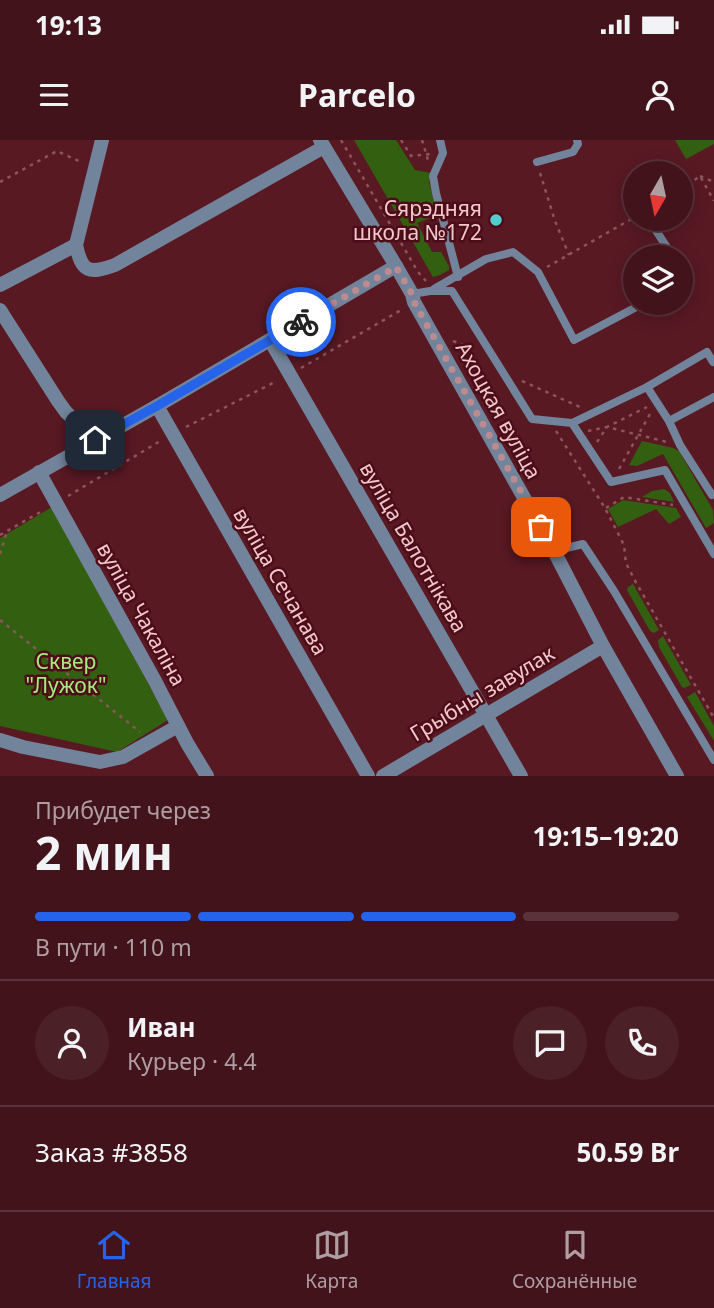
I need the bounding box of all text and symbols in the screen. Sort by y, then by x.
text: 19:13 [35,7,102,43]
text: Parcelo [298,73,416,116]
icon: menu [35,76,73,114]
icon: person [641,76,679,114]
north arrow [623,161,693,231]
map controls [623,161,693,315]
place label: Сярэдняя школа №172 [353,194,482,246]
marker: Сярэдняя школа №172 [488,212,504,228]
button: layers [623,245,693,315]
courier [266,287,336,357]
icon: bike [282,303,320,341]
street label: Ахоцкая вуліца [450,336,548,484]
pin [65,410,125,470]
icon: home [76,421,114,459]
street label: вуліца Балотнікава [354,457,474,637]
pin [511,497,571,557]
street label: вуліца Сечанава [227,502,335,660]
icon: bag [522,508,560,546]
street label: вуліца Чакаліна [91,537,193,691]
street label: Грыбны завулак [405,639,559,747]
park label: Сквер "Лужок" [26,647,107,699]
text: Прибудет через [35,794,211,826]
text: 19:15–19:20 [532,818,679,854]
text: 2 мин [35,821,173,883]
text: В пути · 110 m [35,931,192,963]
button: person [35,1006,109,1080]
button: chat [513,1006,587,1080]
button: phone [605,1006,679,1080]
text: Иван [127,1009,196,1045]
text: Курьер · 4.4 [127,1045,257,1077]
text: Заказ #3858 [35,1134,188,1170]
text: 50.59 Br [577,1134,679,1170]
tab: Главная [77,1226,152,1294]
tab: Карта [305,1226,358,1294]
tab: Сохранённые [512,1226,637,1294]

